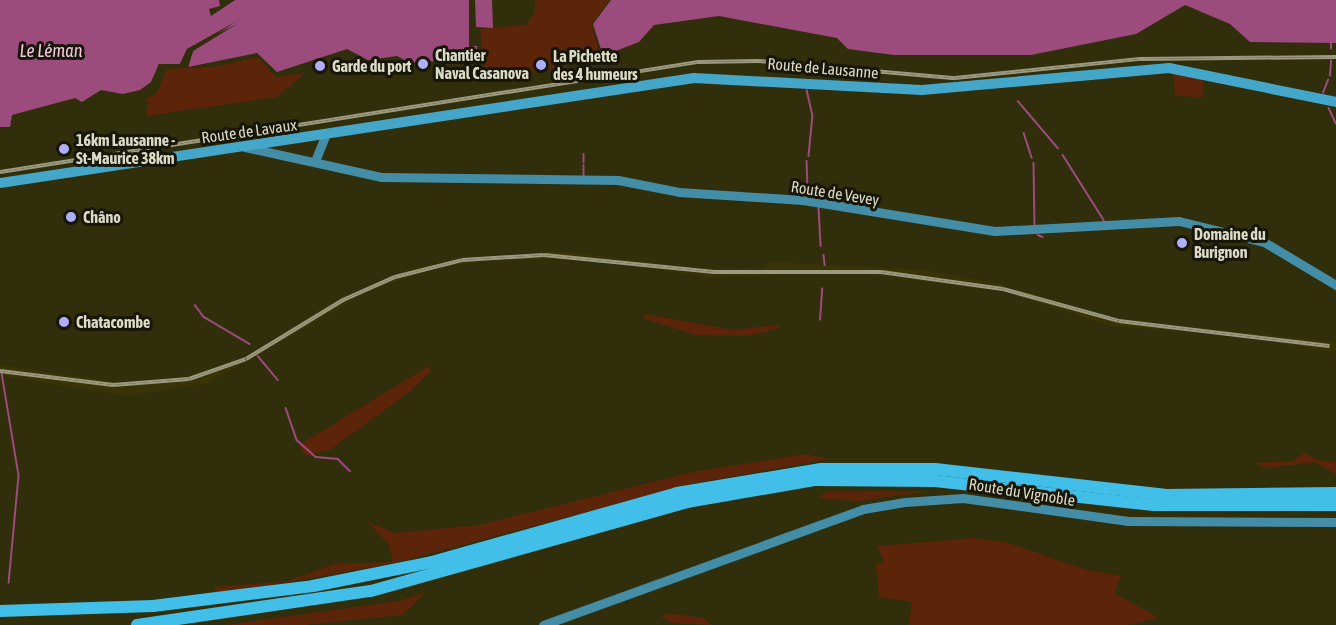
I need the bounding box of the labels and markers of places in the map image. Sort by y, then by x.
place label: Chantier Naval Casanova [435,45,529,83]
place label: La Pichette des 4 humeurs [553,46,638,84]
place label: Garde du port [332,56,411,76]
marker: Chantier Naval Casanova [416,57,430,71]
marker: La Pichette des 4 humeurs [534,58,548,72]
marker: Garde du port [313,59,327,73]
place label: 16km Lausanne - St-Maurice 38km [76,130,175,168]
marker: 16km Lausanne - St-Maurice 38km [57,142,71,156]
place label: Châno [83,207,121,227]
marker: Châno [64,210,78,224]
place label: Domaine du Burignon [1194,224,1266,262]
marker: Domaine du Burignon [1175,236,1189,250]
place label: Chatacombe [76,312,150,332]
marker: Chatacombe [57,315,71,329]

